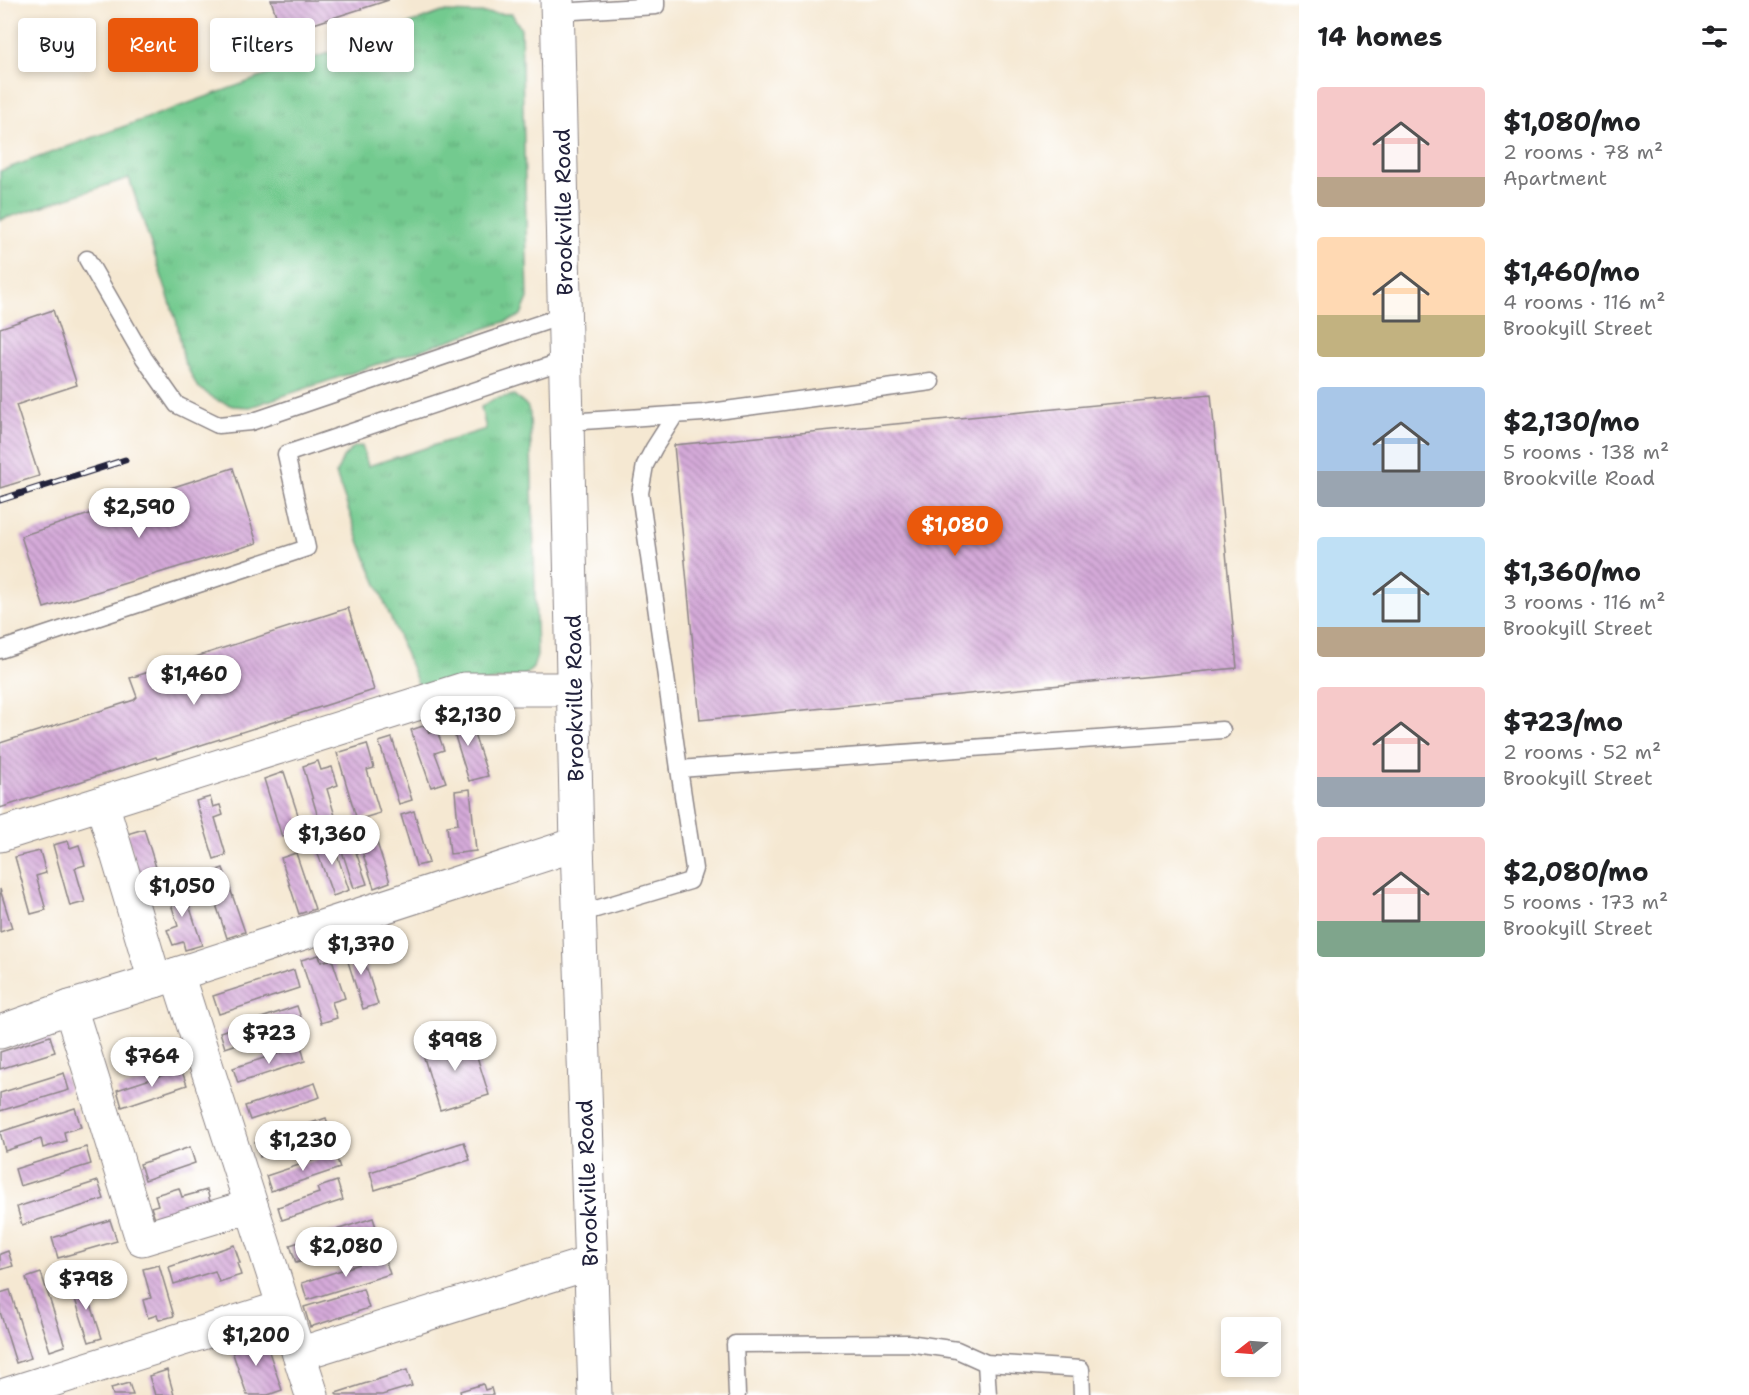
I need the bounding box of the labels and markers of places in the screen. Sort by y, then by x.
pin: $2,590 [90,488,188,539]
pin: $1,080 [906,506,1004,557]
pin: $1,460 [145,655,243,706]
pin: $2,130 [419,696,517,747]
pin: $1,360 [283,815,381,866]
pin: $1,050 [133,867,231,918]
pin: $1,370 [312,925,410,976]
pin: $723 [233,1014,305,1065]
pin: $998 [419,1021,491,1072]
pin: $764 [116,1037,188,1088]
pin: $1,230 [254,1121,352,1172]
pin: $2,080 [297,1227,395,1278]
pin: $798 [50,1260,122,1311]
pin: $1,200 [207,1316,305,1367]

